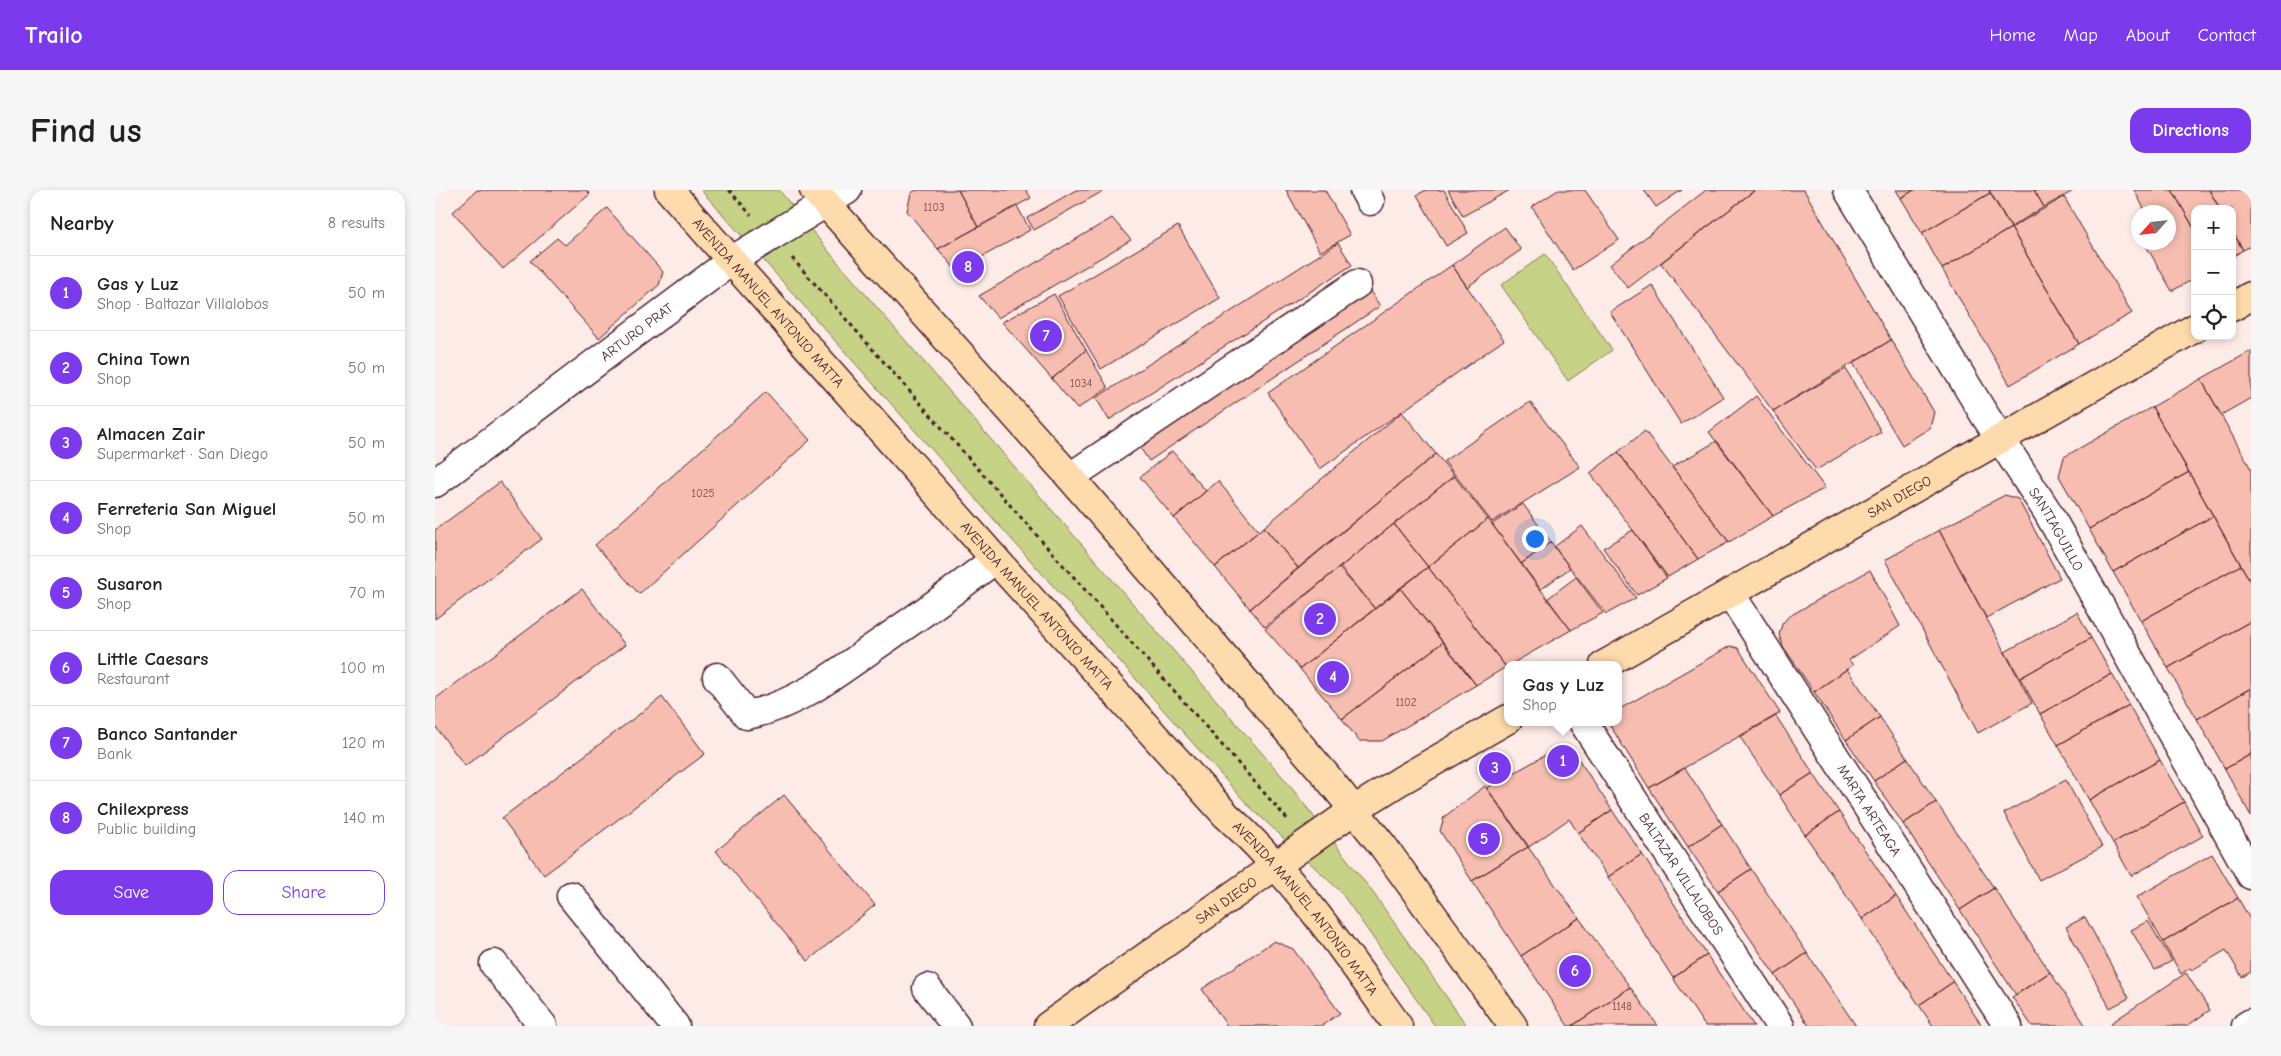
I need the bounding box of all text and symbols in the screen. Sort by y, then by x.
text: Trailo [25,21,83,49]
text: Home [1989,25,2036,46]
text: Map [2064,25,2098,46]
text: About [2126,25,2170,46]
text: Contact [2198,25,2256,46]
button: Directions [2130,108,2251,153]
text: Find us [30,110,142,151]
house number: 1103 [924,201,944,214]
north arrow [2131,205,2176,250]
map controls [2191,205,2236,340]
button: + [2191,205,2236,250]
text: Nearby [50,211,114,235]
text: 8 results [328,214,385,232]
street label: AVENIDA MANUEL ANTONIO MATTA [689,214,848,391]
pin: 8 [952,248,984,286]
button: − [2191,250,2236,295]
text: Gas y Luz [97,273,178,295]
text: 1 [63,284,69,302]
text: 50 m [348,284,385,302]
text: Shop · Baltazar Villalobos [97,295,268,313]
button: locate [2191,295,2236,340]
street label: ARTURO PRAT [597,299,677,364]
pin: 7 [1030,317,1062,355]
text: China Town [97,348,190,370]
text: 2 [62,359,70,377]
text: 50 m [348,359,385,377]
text: Shop [97,370,131,388]
house number: 1034 [1070,377,1092,390]
text: Almacen Zair [97,423,205,445]
text: 3 [62,434,70,452]
text: 50 m [348,434,385,452]
text: Supermarket · San Diego [97,445,268,463]
street label: SAN DIEGO [1864,472,1934,522]
street label: SANTIAGUILLO [2025,484,2087,574]
house number: 1025 [692,487,714,500]
text: Ferreteria San Miguel [97,498,276,520]
text: 4 [62,509,70,527]
text: 50 m [348,509,385,527]
street label: AVENIDA MANUEL ANTONIO MATTA [957,518,1117,693]
text: Shop [97,520,131,538]
your location [1522,526,1548,552]
text: Susaron [97,573,162,595]
text: 5 [62,584,70,602]
text: 70 m [349,584,385,602]
text: Shop [97,595,131,613]
pin: 2 [1304,600,1336,638]
text: Little Caesars [97,648,208,670]
pin: 4 [1317,658,1349,696]
text: 6 [62,659,70,677]
text: 100 m [341,659,385,677]
popup [1504,661,1622,726]
text: Restaurant [97,670,169,688]
text: Gas y Luz [1522,674,1604,696]
house number: 1102 [1395,696,1417,709]
text: Shop [1522,696,1557,714]
text: Banco Santander [97,723,237,745]
text: 7 [62,734,70,752]
text: 120 m [342,734,385,752]
pin: 1 [1547,742,1579,780]
text: Bank [97,745,132,763]
pin: 3 [1479,749,1511,787]
street label: MARTA ARTEAGA [1834,761,1905,859]
text: Chilexpress [97,798,189,820]
text: 8 [62,809,70,827]
text: 140 m [343,809,385,827]
street label: BALTAZAR VILLALOBOS [1636,810,1727,938]
street label: AVENIDA MANUEL ANTONIO MATTA [1229,817,1382,999]
text: Public building [97,820,196,838]
pin: 5 [1468,820,1500,858]
button: Save [50,870,213,915]
button: Share [223,870,385,915]
street label: SAN DIEGO [1192,873,1260,928]
pin: 6 [1559,952,1591,990]
house number: 1148 [1612,1000,1632,1013]

